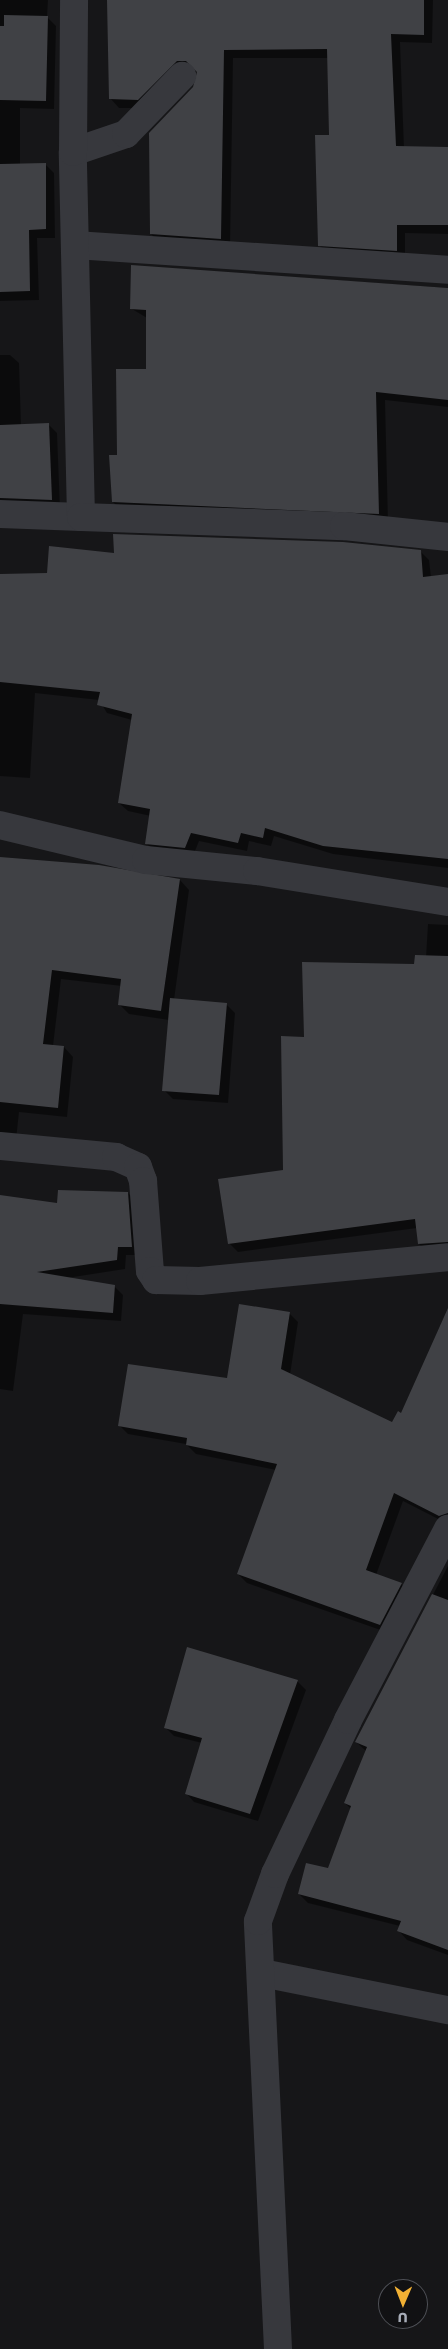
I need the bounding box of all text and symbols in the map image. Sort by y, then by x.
north arrow [378,2279,428,2329]
text: U [398,2310,408,2326]

